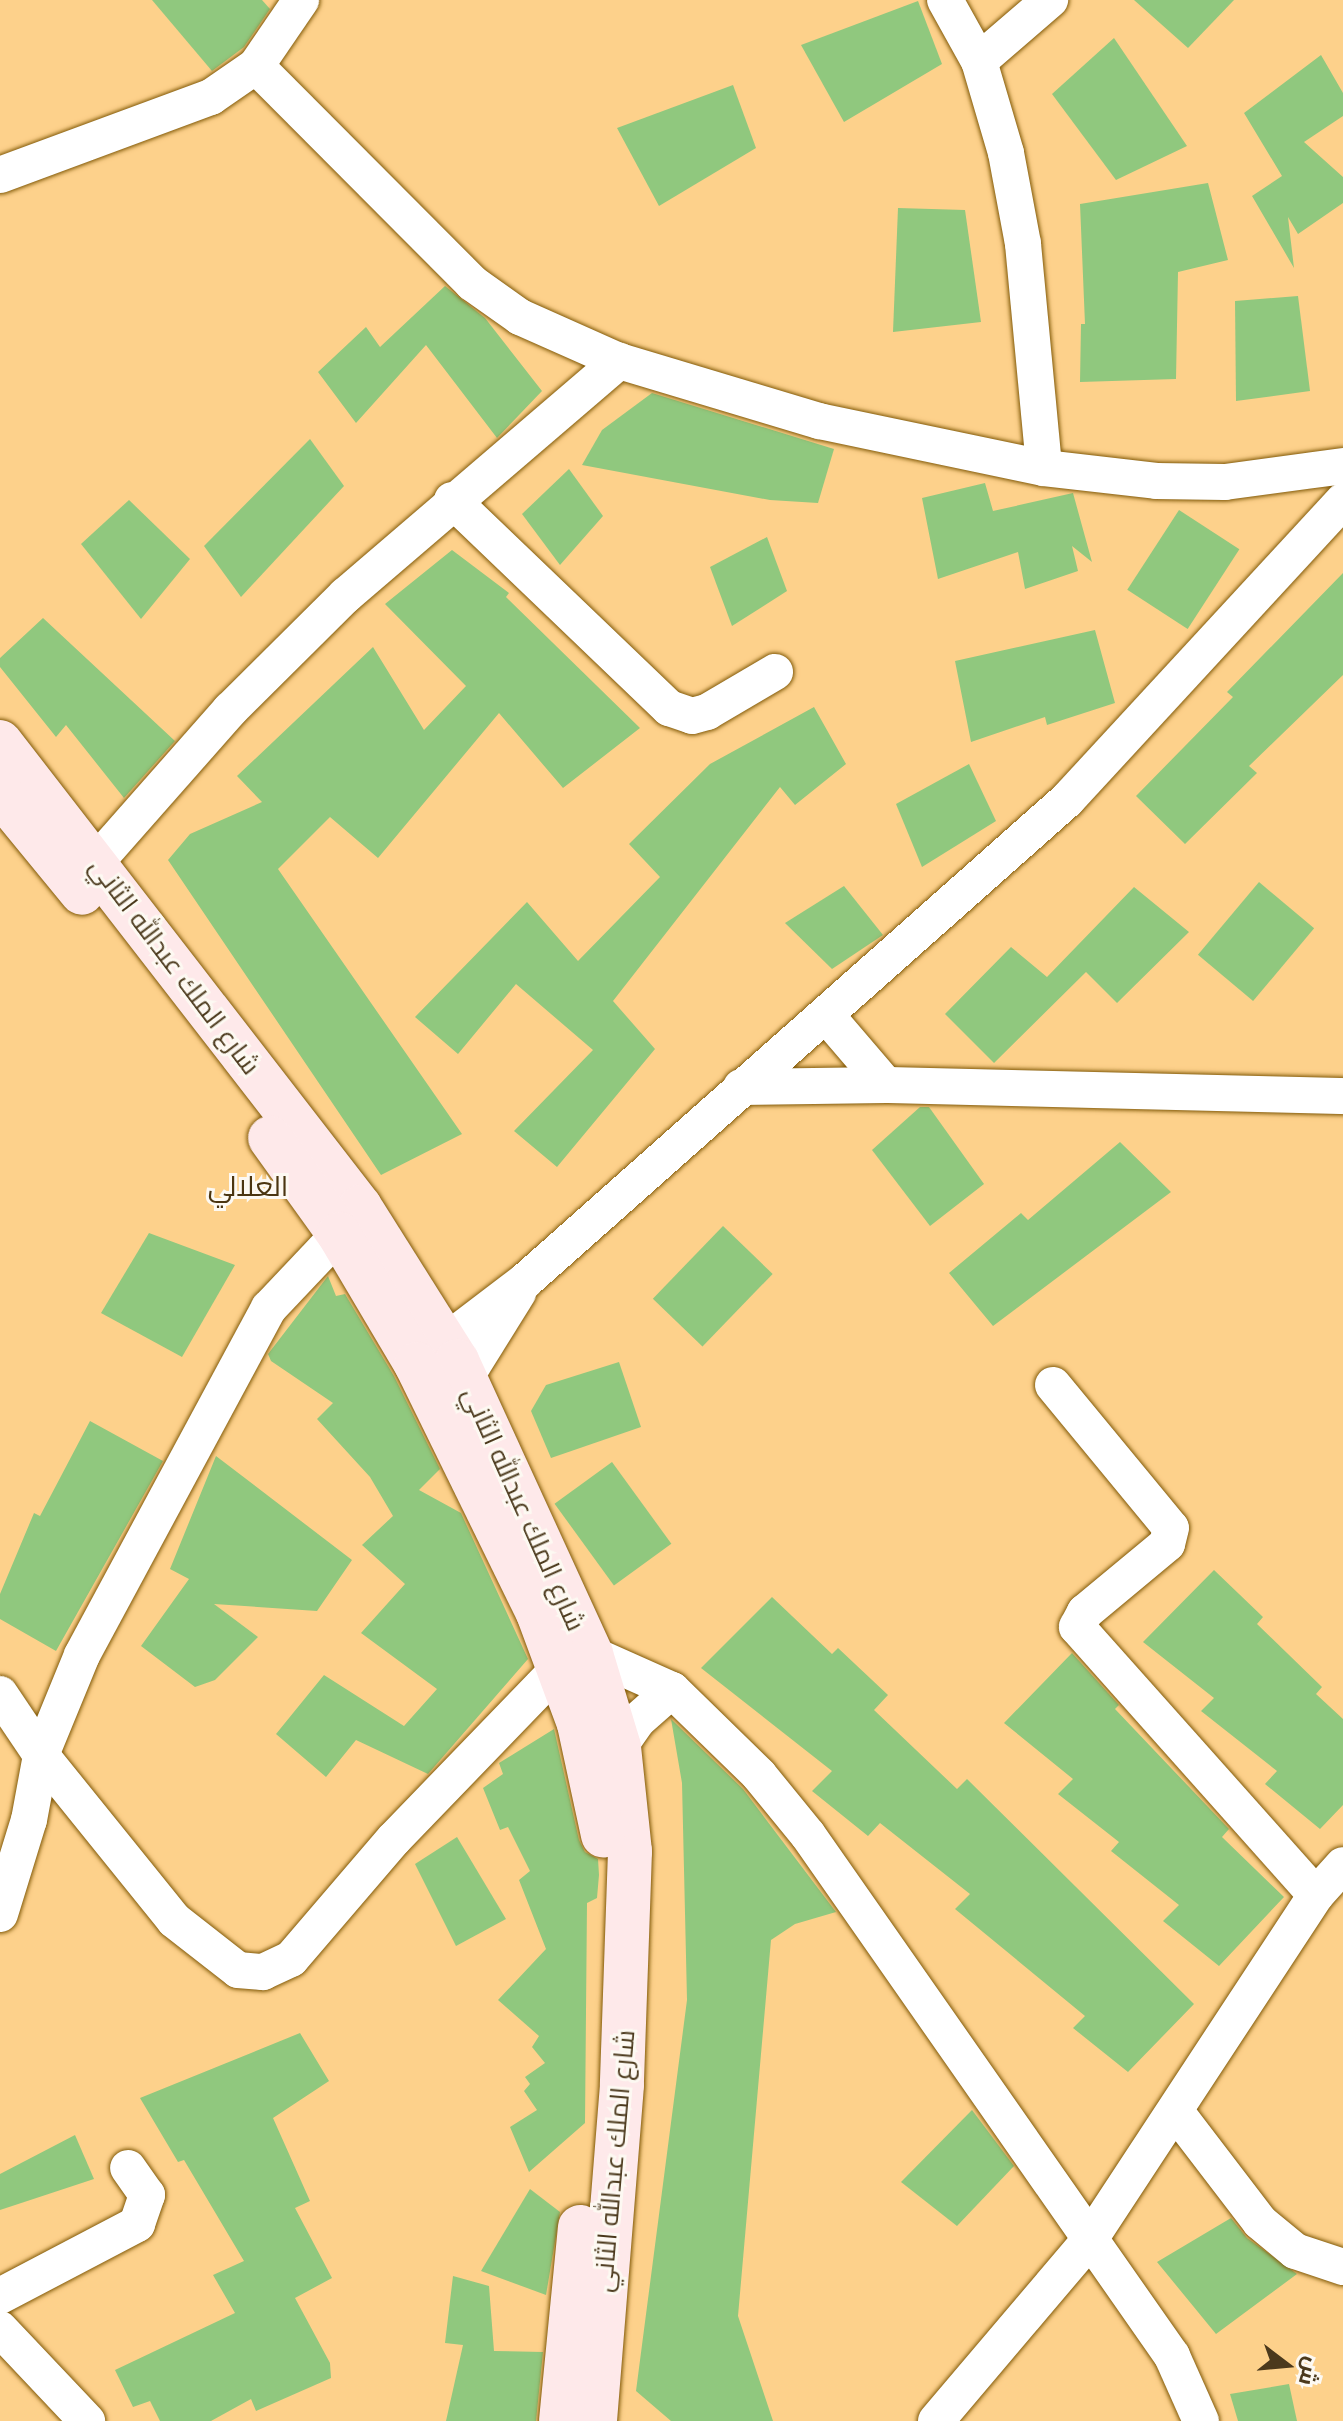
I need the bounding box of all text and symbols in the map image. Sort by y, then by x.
street label: شارع الملك عبدالله الثاني [83,851,267,1081]
district label: العلالي [208,1169,288,1203]
street label: شارع الملك عبدالله الثاني [456,1382,592,1636]
street label: شارع الملك عبدالله الثاني [587,2028,641,2294]
north arrow [1247,2325,1327,2405]
text: ش [1293,2354,1327,2389]

